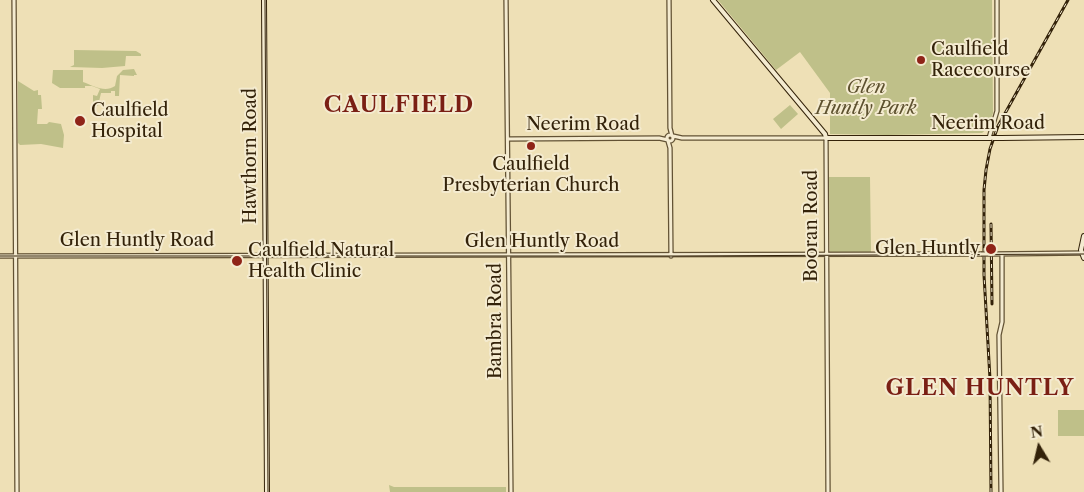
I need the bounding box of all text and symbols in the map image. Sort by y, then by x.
place label: Caulfield Racecourse [931,39,1030,82]
marker: Caulfield Racecourse [915,54,927,66]
park label: Glen Huntly Park [815,77,917,120]
street label: Hawthorn Road [240,88,262,224]
district label: CAULFIELD [323,93,475,119]
place label: Caulfield Hospital [91,100,169,142]
street label: Neerim Road [931,113,1045,135]
marker: Caulfield Hospital [73,114,87,128]
street label: Neerim Road [526,114,640,136]
marker: Caulfield Presbyterian Church [525,140,537,152]
place label: Caulfield Presbyterian Church [443,154,619,196]
street label: Booran Road [801,170,823,282]
street label: Glen Huntly Road [60,230,214,252]
street label: Glen Huntly Road [465,231,619,253]
place label: Glen Huntly [875,238,980,260]
place label: Caulfield Natural Health Clinic [248,240,394,282]
marker: Glen Huntly [984,242,998,256]
marker: Caulfield Natural Health Clinic [230,254,244,268]
street label: Bambra Road [485,263,507,379]
district label: GLEN HUNTLY [884,376,1076,402]
north arrow [1014,422,1064,472]
text: N [1029,422,1044,442]

